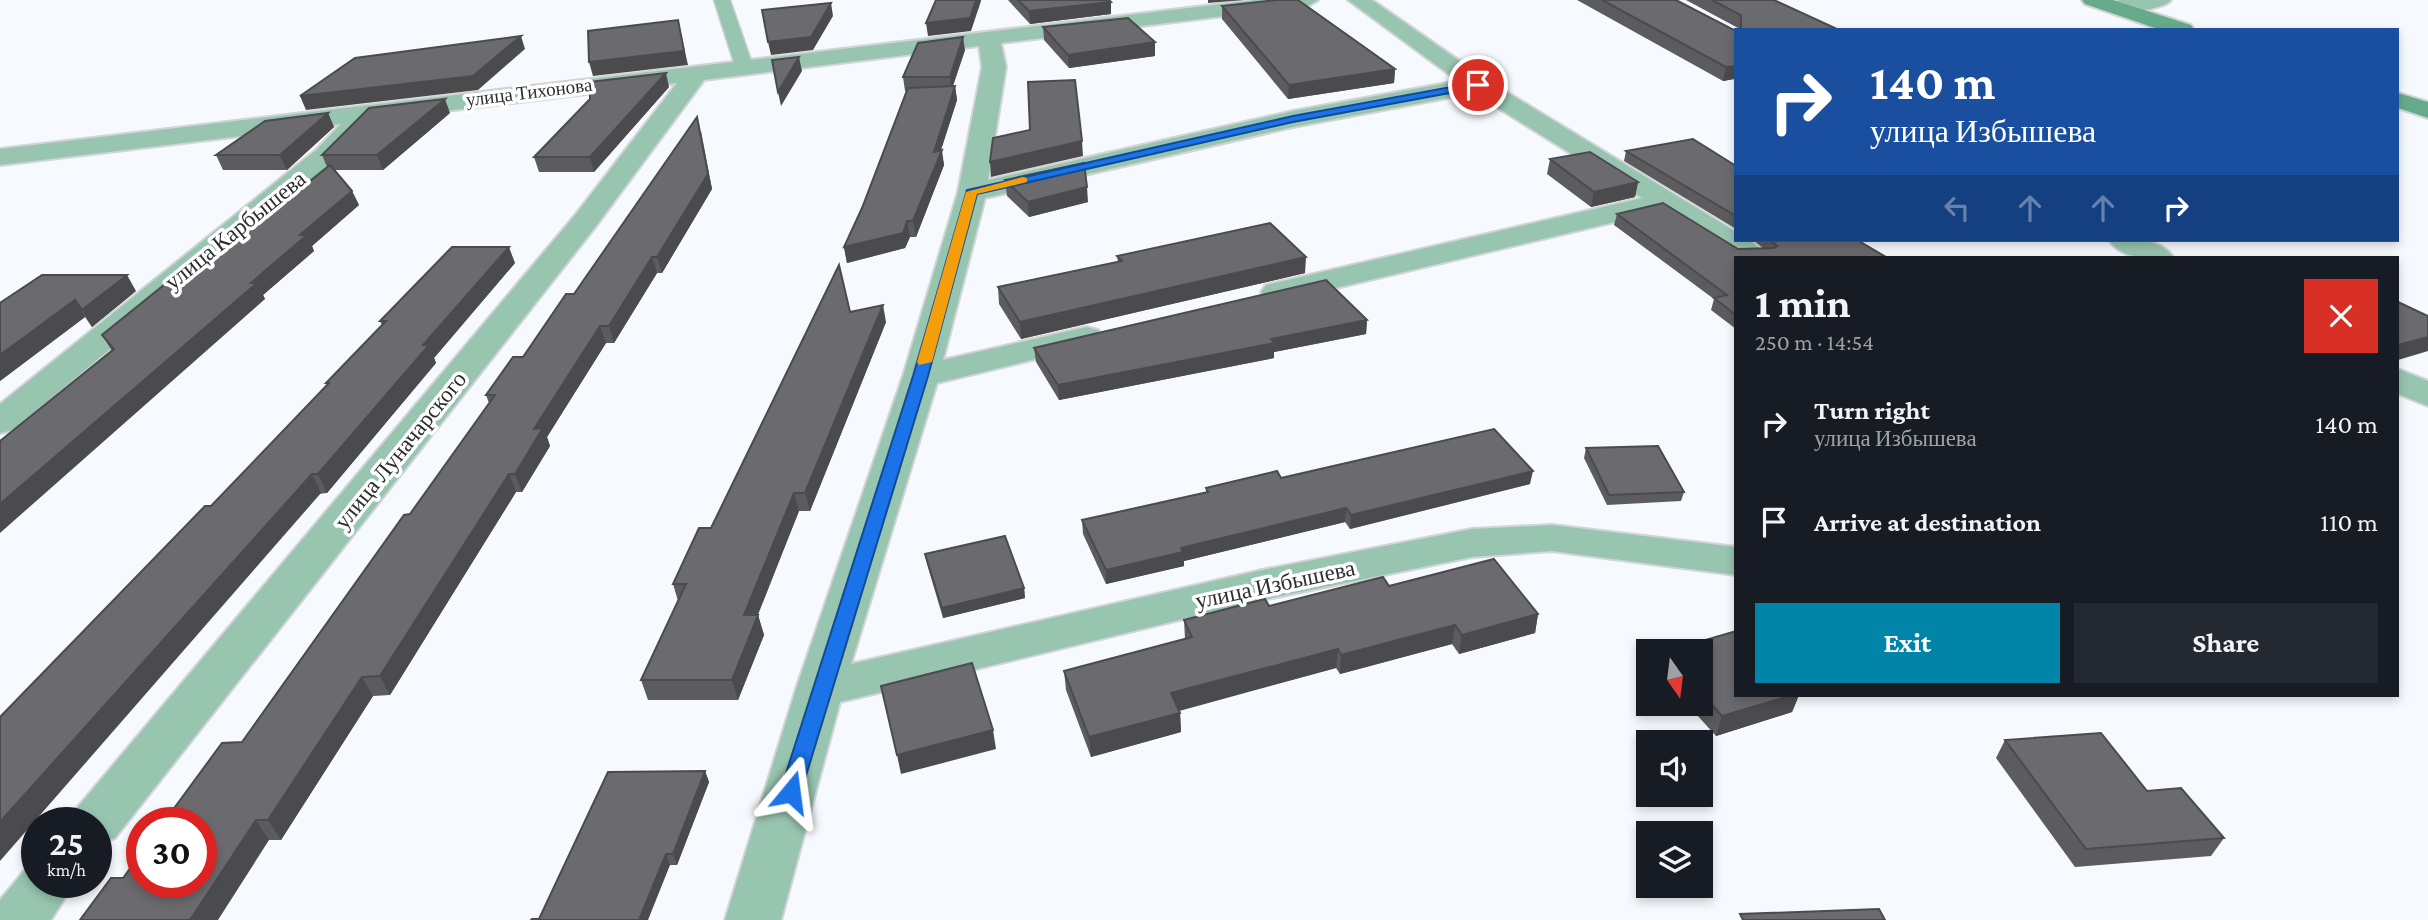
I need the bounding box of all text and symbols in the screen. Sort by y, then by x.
pin [1448,55,1508,115]
text: 140 m [1870,55,1995,110]
icon: right [1755,56,1846,147]
icon: arrive [1459,66,1497,104]
street label: улица Тихонова [465,74,594,110]
text: улица Избышева [1870,113,2096,149]
street label: улица Карбышева [159,165,311,295]
icon: left [1938,189,1976,227]
icon: ahead [2011,189,2049,227]
icon: ahead [2084,189,2122,227]
icon: right [2157,189,2195,227]
text: 1 min [1755,279,1851,326]
button: close [2304,279,2378,353]
text: 250 m · 14:54 [1755,329,1874,355]
street label: улица Луначарского [329,366,471,534]
text: Turn right [1814,396,1930,425]
icon: right [1755,405,1793,443]
text: 140 m [2316,410,2378,439]
text: улица Избышева [1814,425,1977,451]
icon: arrive [1755,503,1793,541]
text: Arrive at destination [1814,508,2041,537]
text: 110 m [2320,508,2378,537]
street label: улица Избышева [1193,554,1357,614]
button: Exit [1755,603,2060,683]
button: Share [2074,603,2378,683]
north arrow [1636,639,1713,716]
map controls [1636,639,1713,898]
button: sound [1636,730,1713,807]
position arrow [754,755,828,829]
speed limit sign: 30 [126,807,217,898]
button: layers [1636,821,1713,898]
text: 25 [49,824,84,863]
text: km/h [47,860,86,880]

